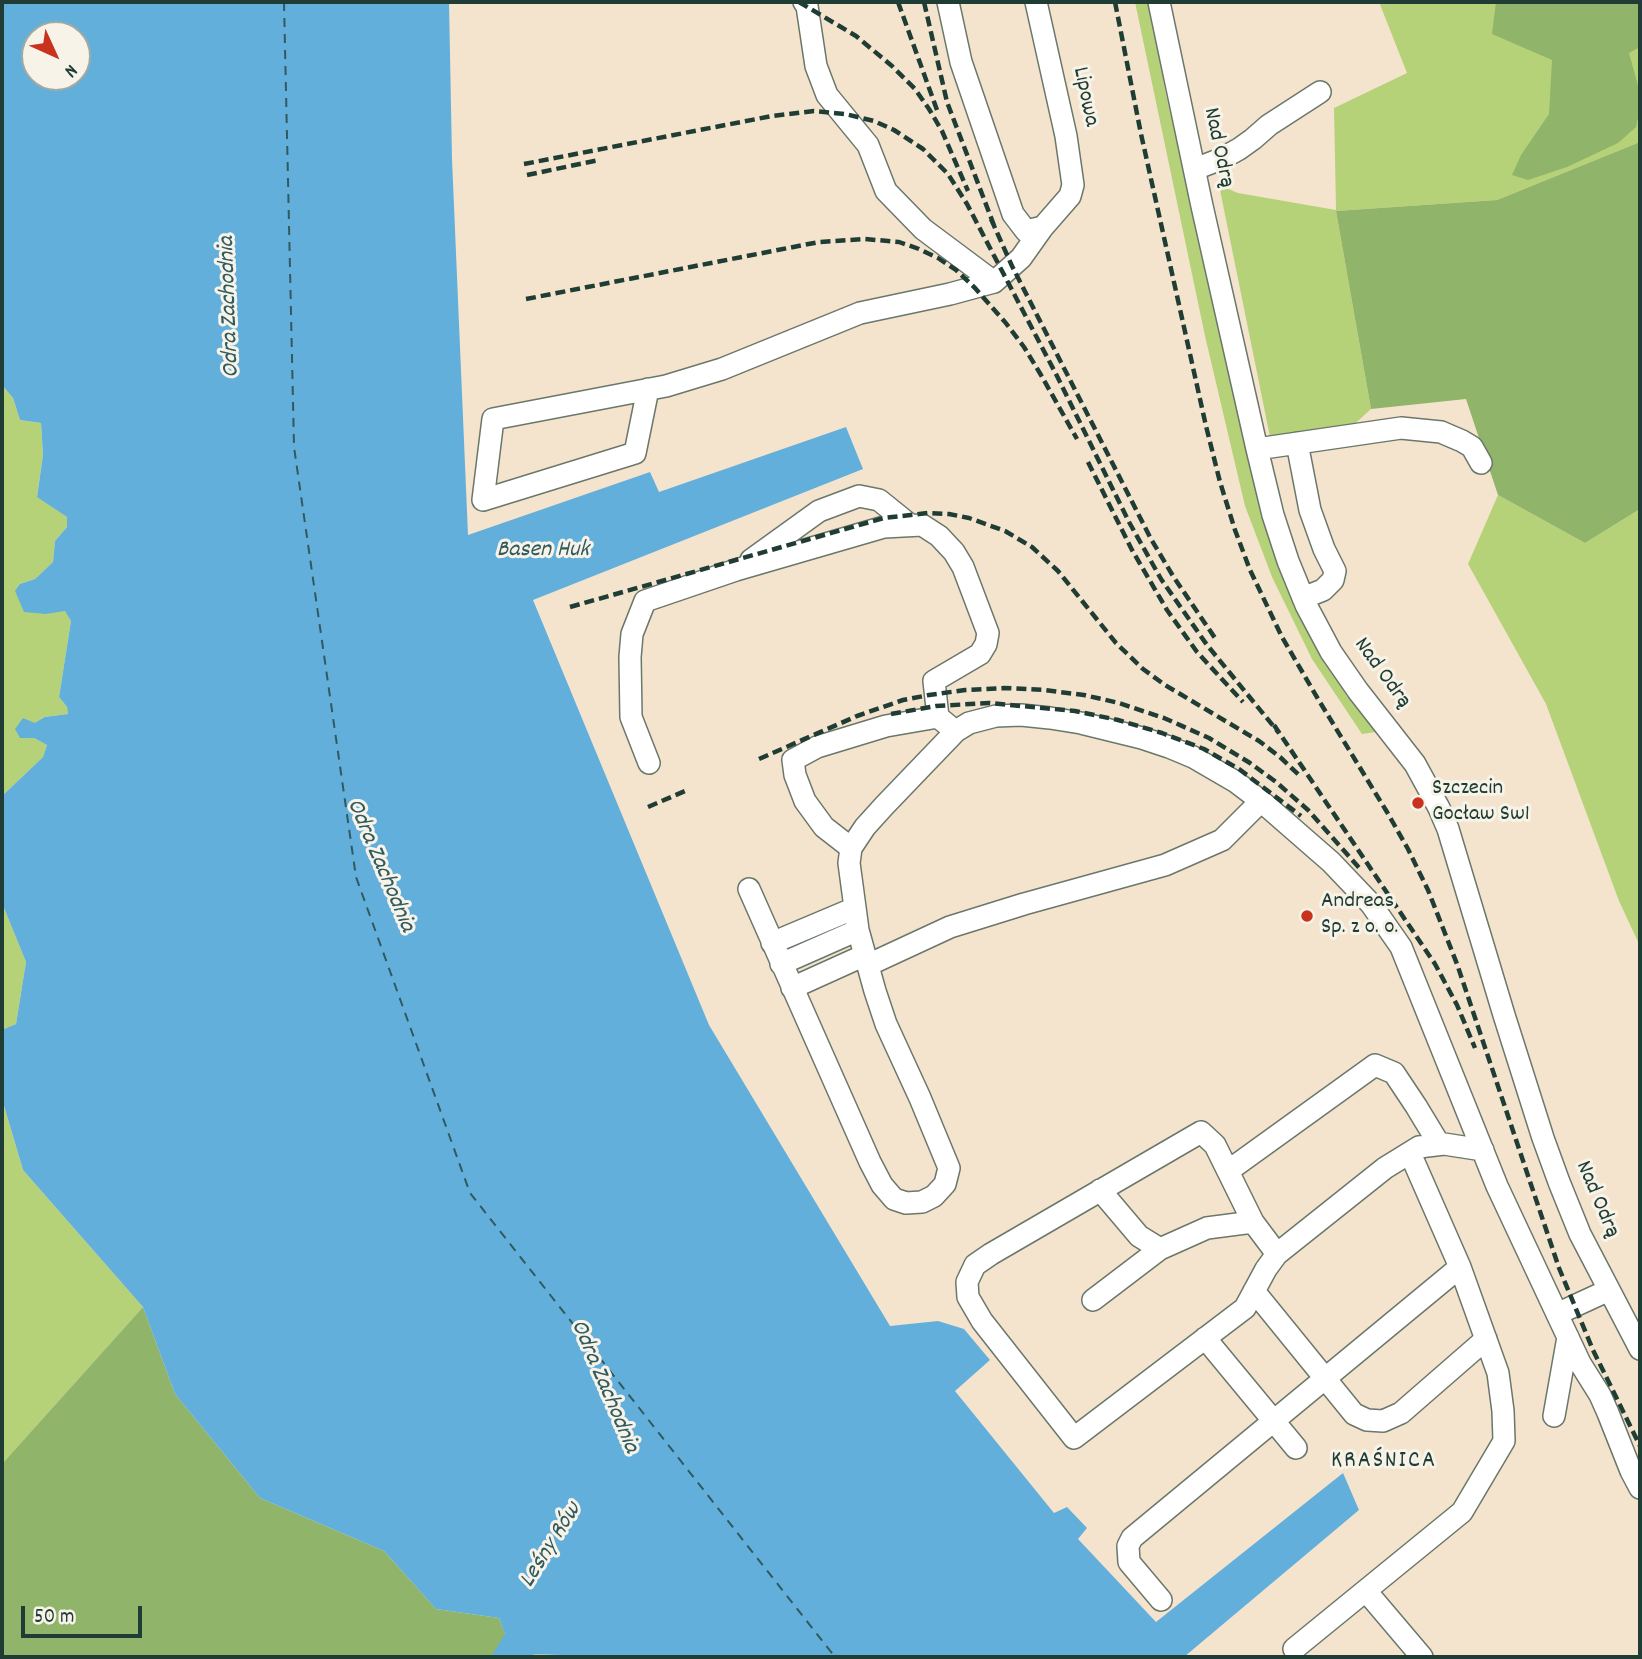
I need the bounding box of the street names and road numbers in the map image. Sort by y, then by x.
street label: Lipowa [1064,65,1104,129]
street label: Nad Odrą [1195,106,1239,190]
street label: Nad Odrą [1346,633,1416,715]
street label: Nad Odrą [1567,1157,1625,1243]

